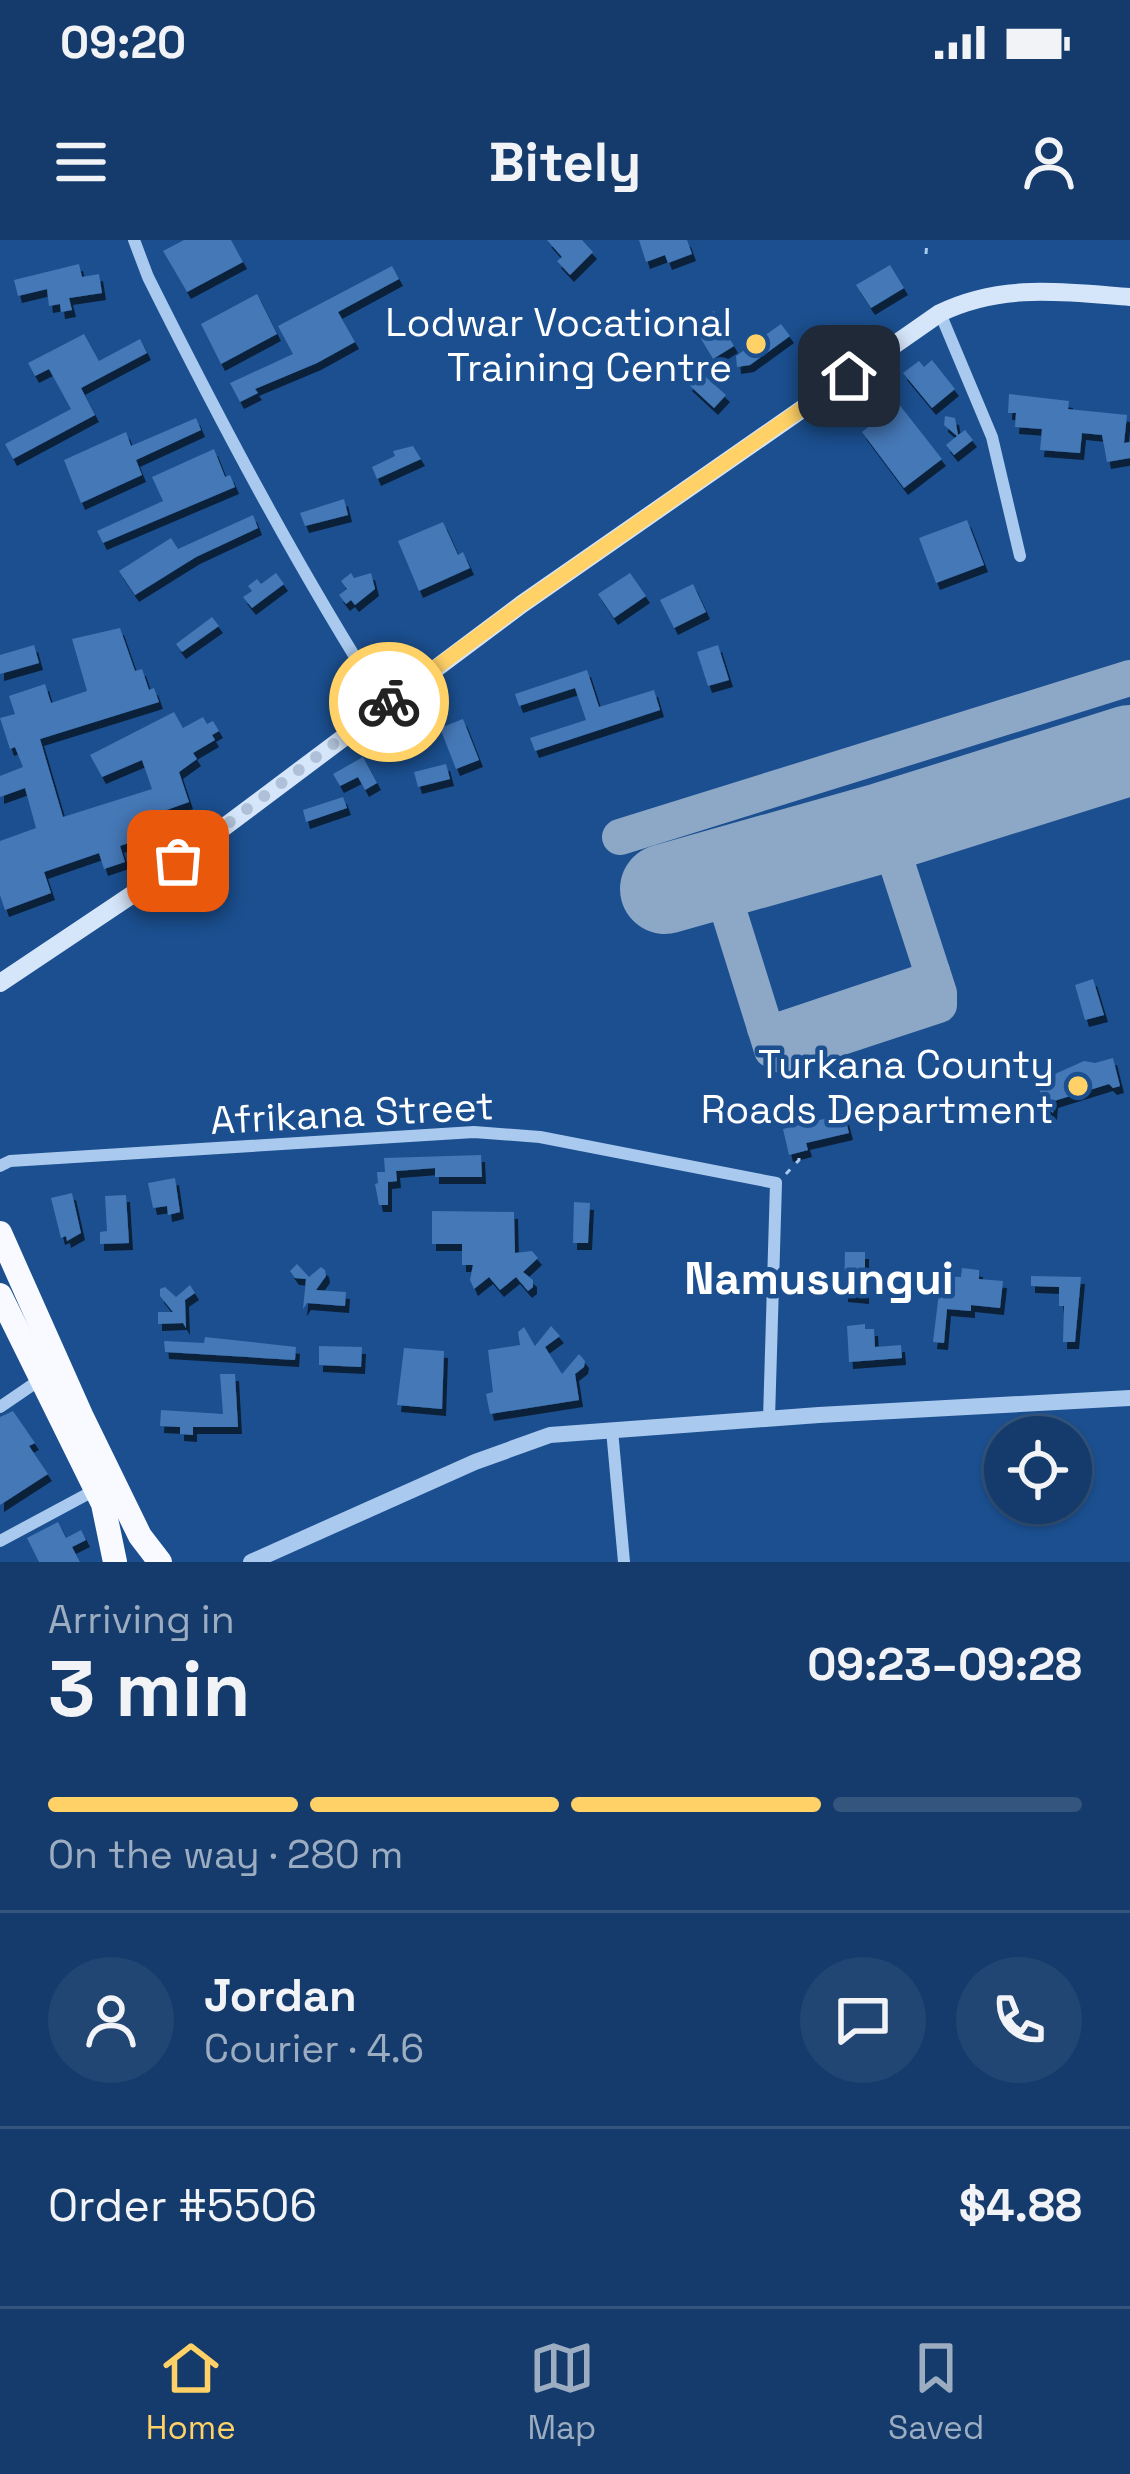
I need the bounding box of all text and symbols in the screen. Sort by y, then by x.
text: 09:20 [60,14,186,71]
text: Bitely [489,128,641,197]
icon: menu [48,129,114,195]
icon: person [1016,129,1082,195]
place label: Lodwar Vocational Training Centre [385,298,732,392]
pin [798,325,900,427]
marker: Lodwar Vocational Training Centre [743,331,769,357]
icon: home [816,343,882,409]
courier [329,642,449,762]
icon: bike [356,669,422,735]
pin [127,810,229,912]
icon: bag [145,828,211,894]
place label: Turkana County Roads Department [701,1040,1054,1134]
marker: Turkana County Roads Department [1065,1073,1091,1099]
street label: Afrikana Street [209,1081,495,1145]
district label: Namusungui [684,1250,954,1307]
map controls [984,1416,1092,1524]
button: locate [984,1416,1092,1524]
text: Arriving in [48,1595,235,1644]
text: 09:23–09:28 [807,1636,1082,1693]
text: 3 min [48,1639,251,1739]
text: On the way · 280 m [48,1830,403,1879]
button: person [48,1957,174,2083]
button: chat [800,1957,926,2083]
button: phone [956,1957,1082,2083]
text: Jordan [204,1967,357,2024]
text: Courier · 4.6 [204,2024,424,2073]
text: Order #5506 [48,2177,317,2234]
text: $4.88 [959,2177,1082,2234]
tab: Home [146,2335,236,2449]
tab: Map [527,2335,596,2449]
tab: Saved [888,2335,984,2449]

